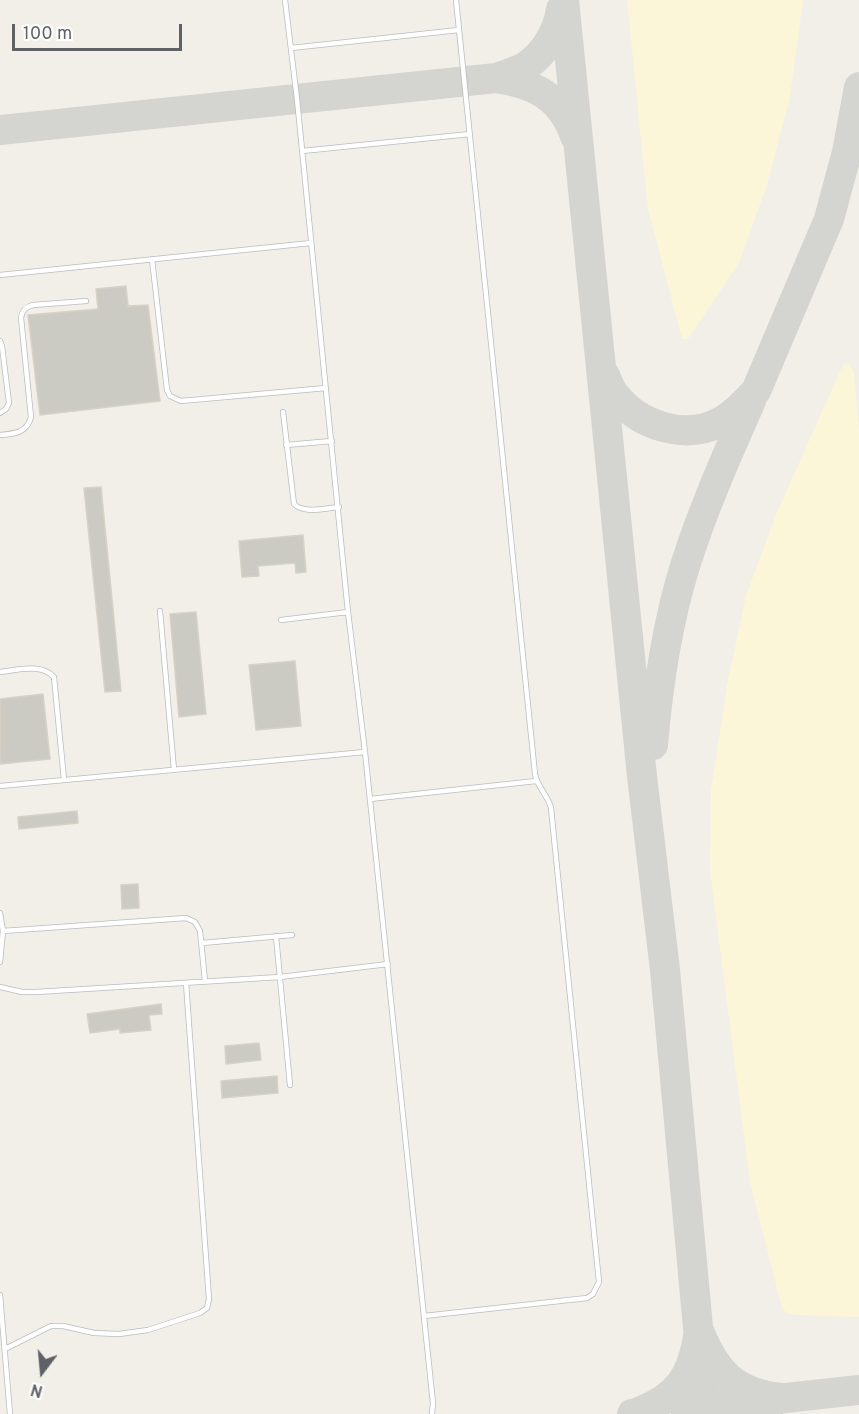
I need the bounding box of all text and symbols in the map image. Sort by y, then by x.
scale bar [15,12,184,50]
text: 100 m [23,23,72,46]
north arrow [12,1342,72,1402]
text: N [29,1378,45,1401]

